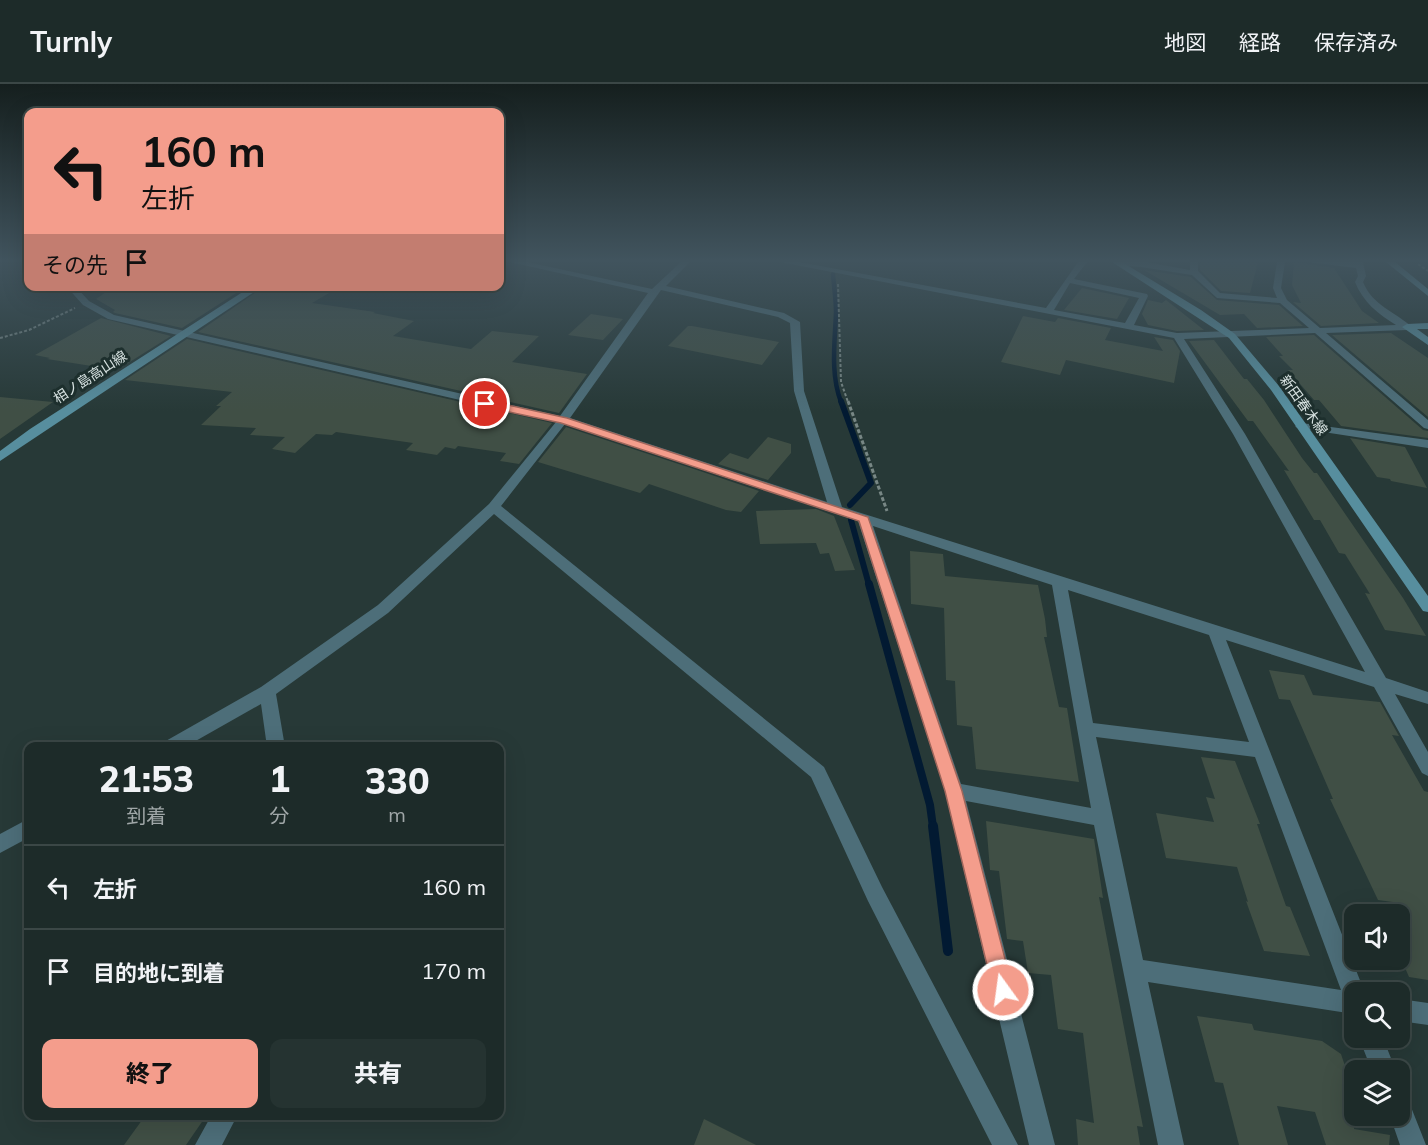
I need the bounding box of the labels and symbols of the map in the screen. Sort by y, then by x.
street label: 相ノ島高山線 [50,347,130,407]
street label: 新田春木線 [1276,371,1332,439]
pin [459,378,510,429]
position arrow [971,958,1035,1022]

